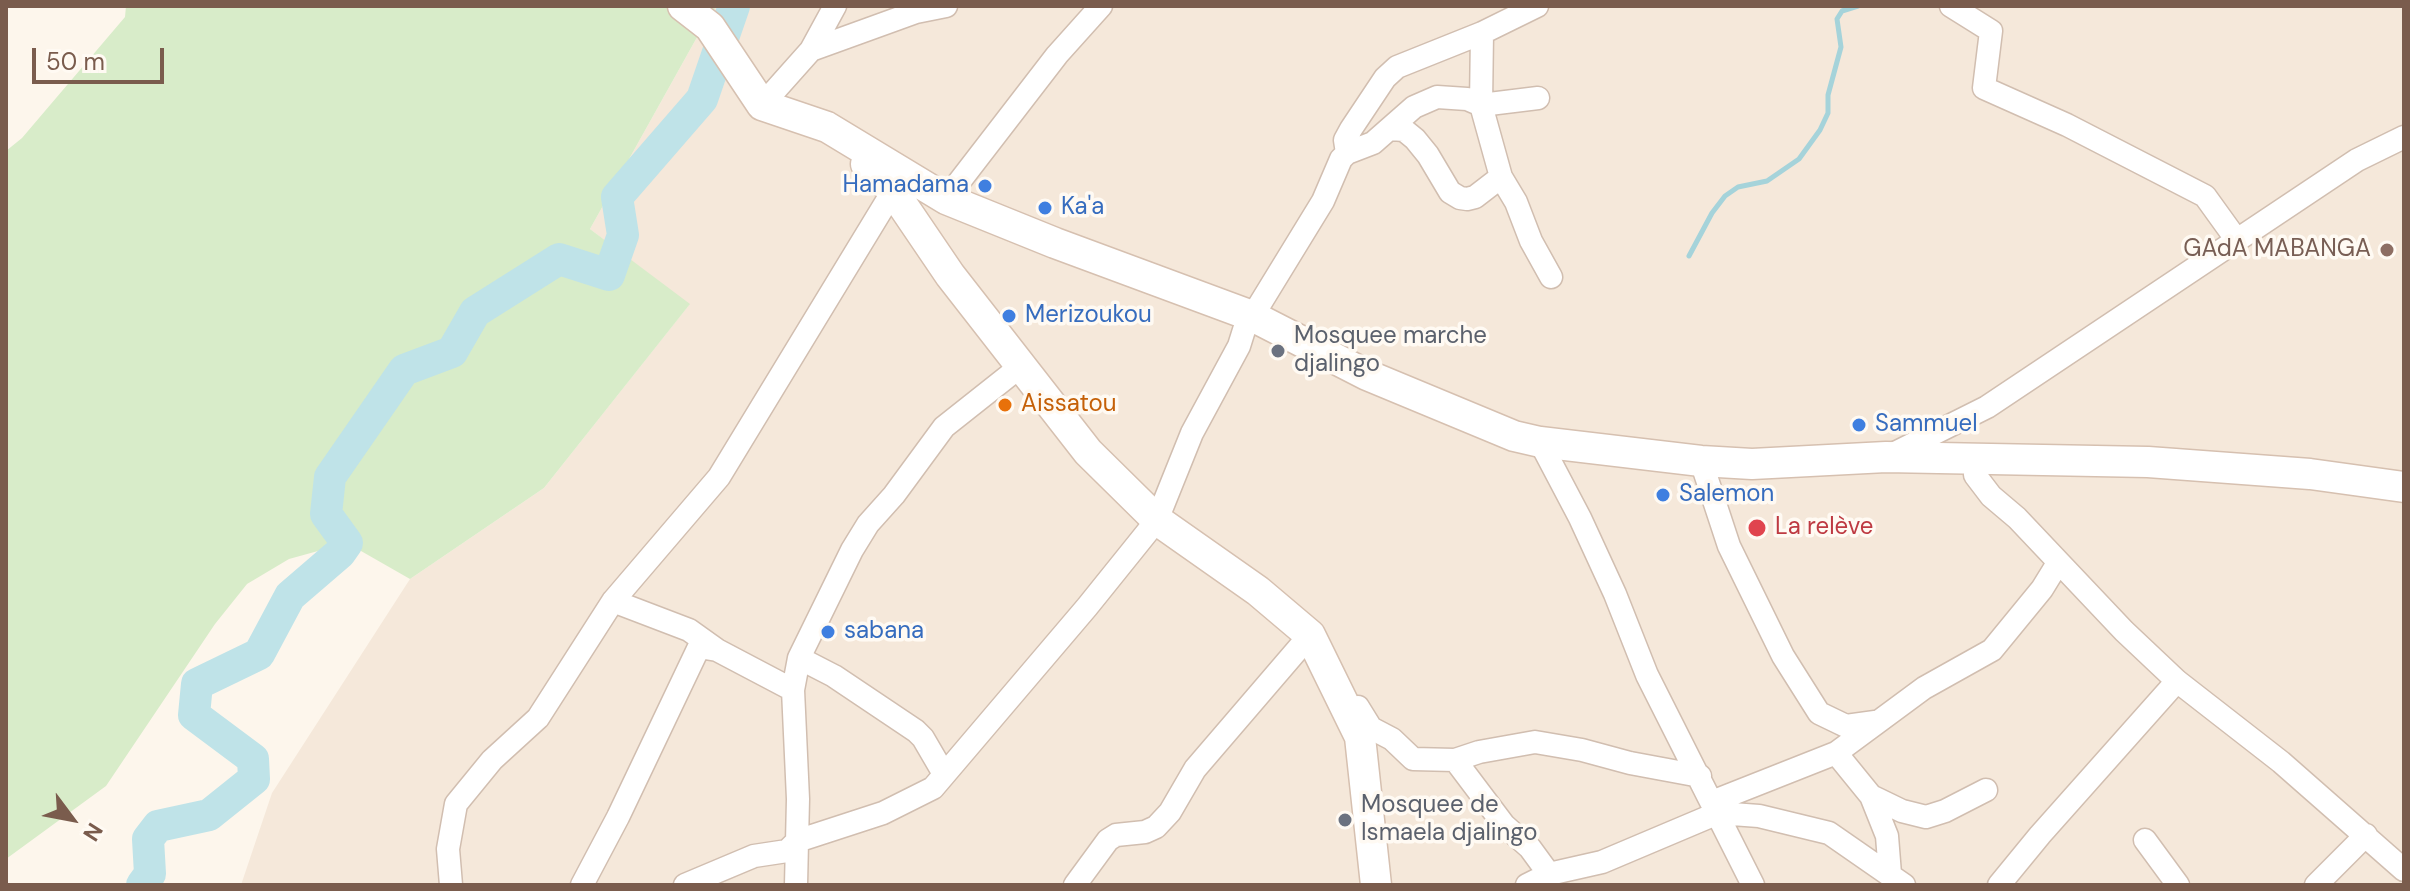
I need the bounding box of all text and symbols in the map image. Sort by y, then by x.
scale bar [36,32,168,82]
text: 50 m [46,46,105,77]
place label: Hamadama [843,172,969,200]
marker: Hamadama [976,177,994,195]
place label: Ka'a [1061,194,1104,222]
marker: Ka'a [1036,199,1054,217]
place label: GAdA MABANGA [2183,236,2371,264]
marker: GAdA MABANGA [2378,241,2396,259]
place label: Merizoukou [1025,302,1152,330]
marker: Merizoukou [1000,307,1018,325]
place label: Mosquee marche djalingo [1294,323,1487,379]
marker: Mosquee marche djalingo [1269,342,1287,360]
place label: Aissatou [1021,391,1117,419]
marker: Aissatou [996,396,1014,414]
place label: Sammuel [1875,411,1977,439]
marker: Sammuel [1850,416,1868,434]
place label: Salemon [1679,481,1774,509]
marker: Salemon [1654,486,1672,504]
place label: La relève [1775,514,1873,542]
marker: La relève [1746,517,1768,539]
place label: sabana [844,618,924,646]
marker: sabana [819,623,837,641]
north arrow [32,779,112,859]
place label: Mosquee de Ismaela djalingo [1361,792,1537,848]
marker: Mosquee de Ismaela djalingo [1336,811,1354,829]
text: N [76,817,109,846]

